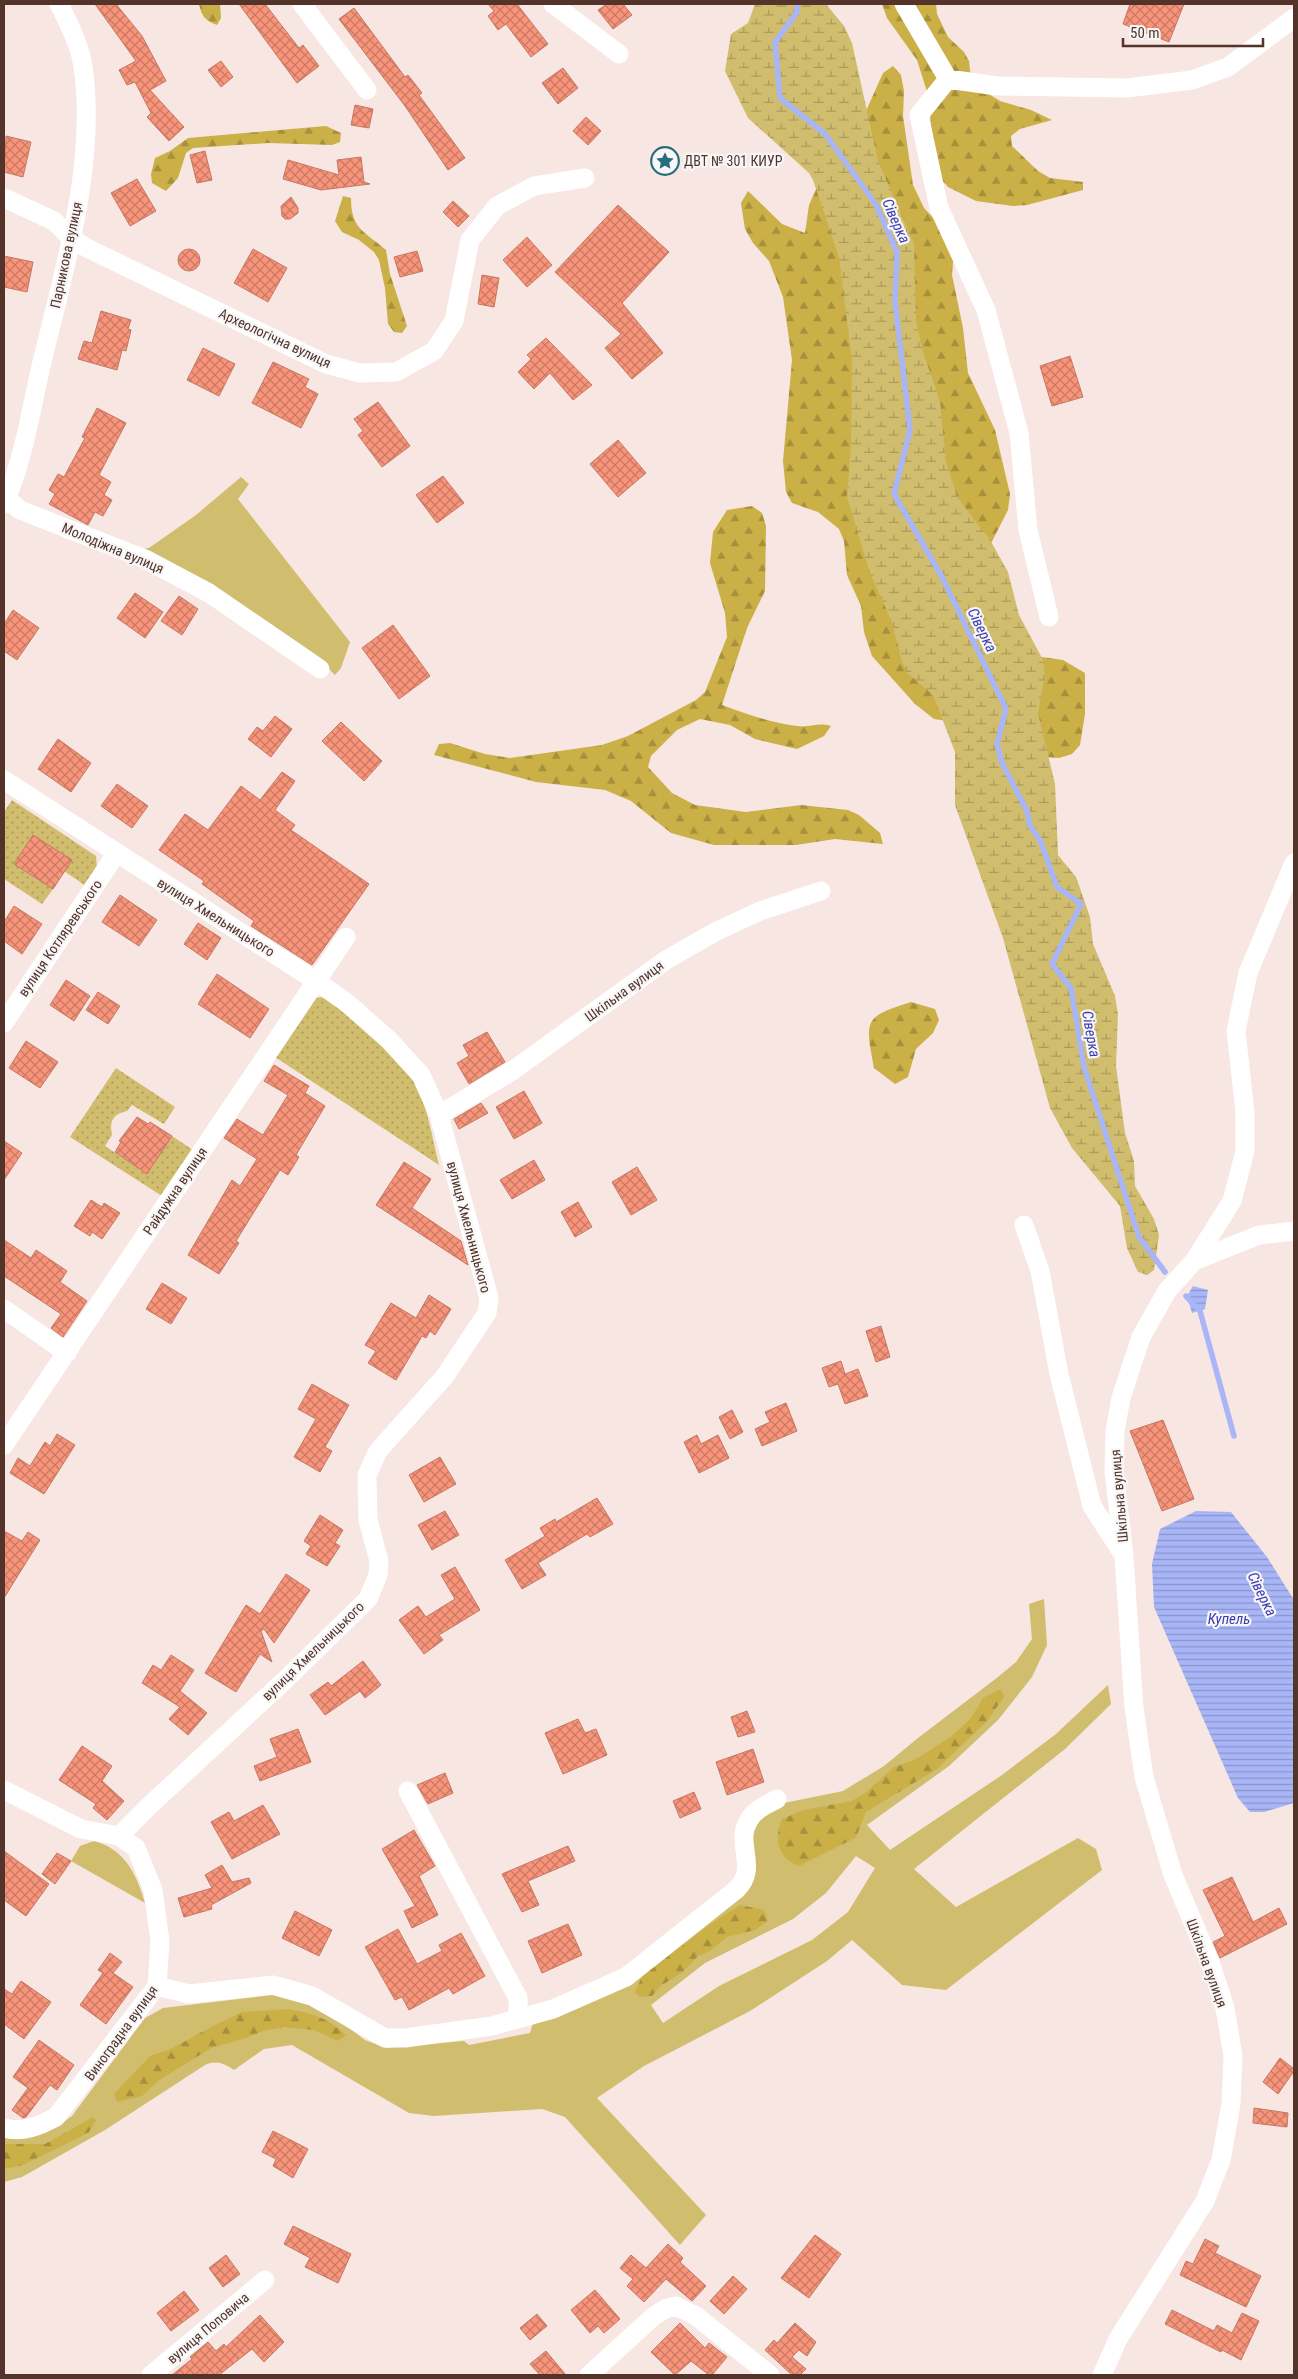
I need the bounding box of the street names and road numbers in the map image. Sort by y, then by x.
street label: Парникова вулиця [47,200,85,310]
street label: Археологічна вулиця [216,305,334,371]
street label: Молодіжна вулиця [60,519,166,577]
street label: вулиця Хмельницького [154,874,278,960]
street label: вулиця Котляревського [15,877,105,999]
street label: Шкільна вулиця [582,957,666,1025]
street label: Райдужна вулиця [140,1144,210,1238]
street label: вулиця Хмельницького [444,1160,494,1294]
street label: Шкільна вулиця [1107,1449,1131,1543]
street label: вулиця Хмельницького [259,1598,367,1704]
street label: Шкільна вулиця [1184,1916,1230,2010]
street label: Виноградна вулиця [81,1982,161,2084]
street label: вулиця Поповича [164,2289,252,2367]

